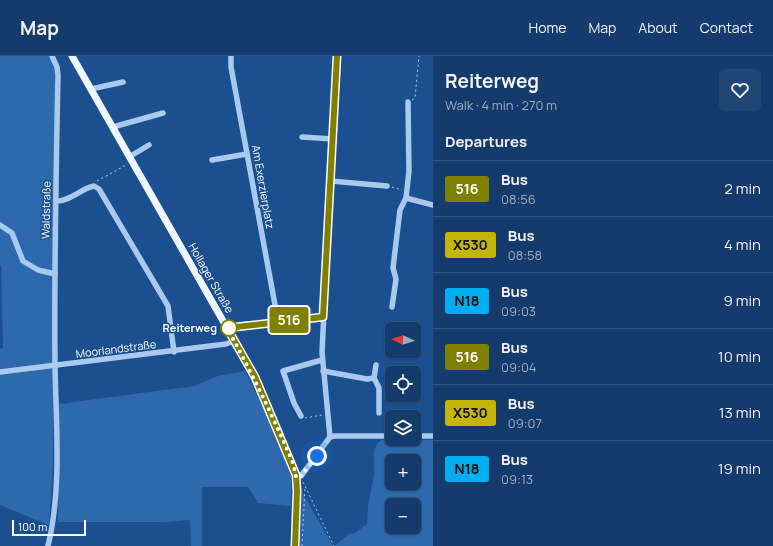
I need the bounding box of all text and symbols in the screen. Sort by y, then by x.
text: Map [20,15,59,41]
text: Home [529,18,566,37]
text: Map [588,18,616,37]
text: About [638,18,678,37]
text: Contact [700,18,753,37]
text: Reiterweg [445,68,539,94]
button: heart [719,69,761,111]
text: Walk · 4 min · 270 m [445,96,557,114]
text: Departures [445,131,527,152]
street label: Am Exerzierplatz [249,144,278,230]
text: Bus [501,169,528,190]
text: 2 min [724,178,761,199]
text: 516 [455,179,479,198]
street label: Waldstraße [37,180,54,239]
text: 08:56 [501,190,536,208]
text: Bus [508,225,535,246]
text: 4 min [724,234,761,255]
text: X530 [453,235,488,254]
street label: Hollager Straße [185,240,238,316]
text: 08:58 [508,246,542,264]
text: Bus [501,281,528,302]
text: 9 min [724,290,761,311]
text: N18 [455,291,479,310]
text: 09:03 [501,302,536,320]
line badge: 516 [266,307,312,333]
text: 516 [277,310,301,329]
marker: Reiterweg [220,319,238,337]
place label: Reiterweg [163,320,217,335]
north arrow [385,322,421,358]
map controls [385,322,421,534]
street label: Moorlandstraße [75,336,158,361]
text: Bus [501,337,528,358]
text: 10 min [718,346,761,367]
text: 516 [455,347,479,366]
text: 09:04 [501,358,536,376]
button: locate [385,366,421,402]
text: Bus [508,393,535,414]
text: 13 min [719,402,761,423]
text: X530 [453,403,488,422]
button: layers [385,410,421,446]
text: 09:07 [508,414,542,432]
your location [307,446,327,466]
text: Bus [501,449,528,470]
button: + [385,454,421,490]
text: 19 min [718,458,761,479]
text: N18 [455,459,479,478]
text: 09:13 [501,470,533,488]
button: − [385,498,421,534]
scale bar [12,518,86,537]
text: 100 m [18,519,47,534]

